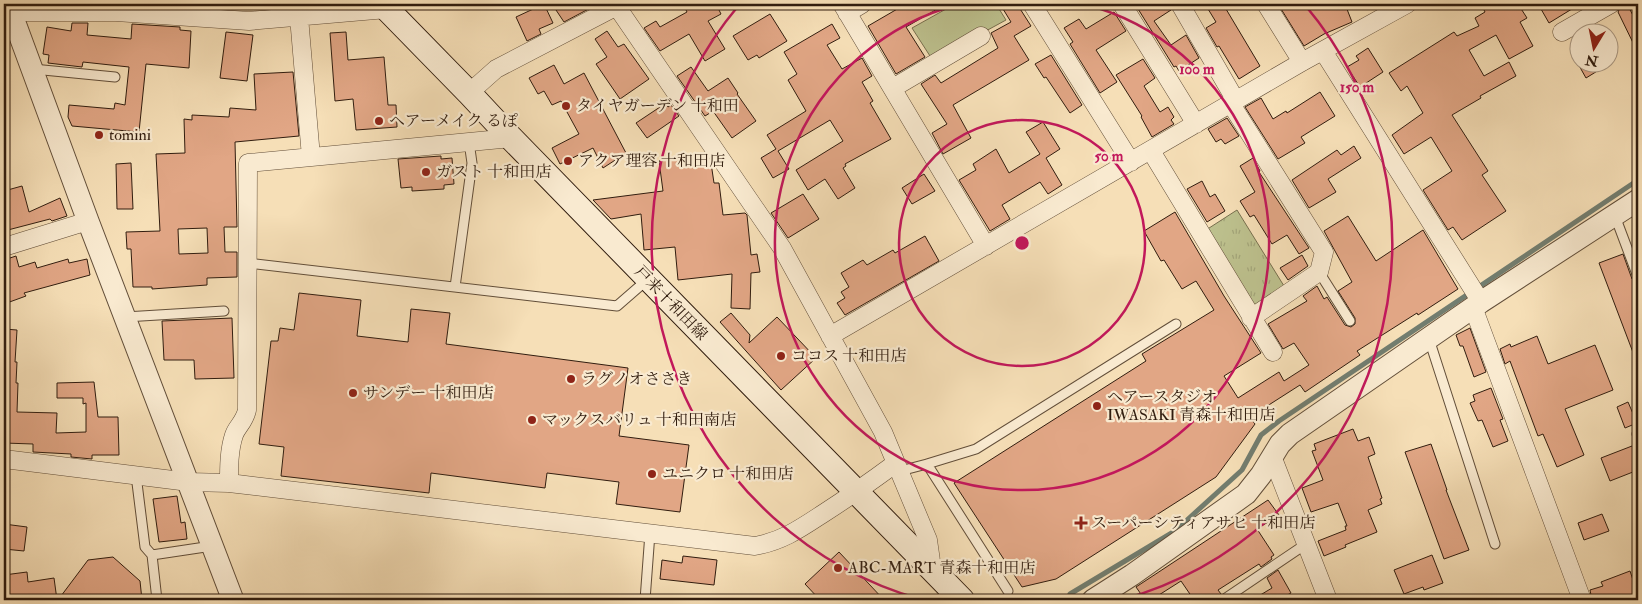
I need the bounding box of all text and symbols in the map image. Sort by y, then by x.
north arrow [1570,22,1620,72]
text: N [1584,51,1600,70]
text: 100 m [1179,60,1215,79]
text: 150 m [1340,78,1374,97]
place label: タイヤガーデン 十和田 [576,96,739,116]
marker: タイヤガーデン 十和田 [560,100,572,112]
place label: ヘアーメイク るぽ [389,111,518,131]
marker: ヘアーメイク るぽ [373,115,385,127]
place label: tomini [109,125,151,145]
marker: tomini [93,129,105,141]
text: 50 m [1095,147,1124,166]
place label: アクア理容 十和田店 [578,151,725,171]
marker: アクア理容 十和田店 [562,155,574,167]
place label: ガスト 十和田店 [436,162,551,182]
marker: ガスト 十和田店 [420,166,432,178]
centre of rings [1013,234,1031,252]
street label: 戸来十和田線 [630,262,712,344]
place label: ココス 十和田店 [791,346,906,366]
marker: ココス 十和田店 [775,350,787,362]
place label: ラグノオささき [581,369,693,389]
marker: ラグノオささき [565,373,577,385]
place label: サンデー 十和田店 [363,383,494,403]
marker: サンデー 十和田店 [347,387,359,399]
place label: ヘアースタジオ IWASAKI 青森十和田店 [1107,387,1275,425]
marker: ヘアースタジオ IWASAKI 青森十和田店 [1091,400,1103,412]
place label: マックスバリュ 十和田南店 [542,410,736,430]
marker: マックスバリュ 十和田南店 [526,414,538,426]
place label: ユニクロ 十和田店 [662,464,793,484]
marker: ユニクロ 十和田店 [646,468,658,480]
place label: スーパーシティアサヒ 十和田店 [1091,513,1315,533]
marker: スーパーシティアサヒ 十和田店 [1075,517,1087,529]
place label: ABC-MART 青森十和田店 [847,558,1035,578]
marker: ABC-MART 青森十和田店 [832,562,844,574]

